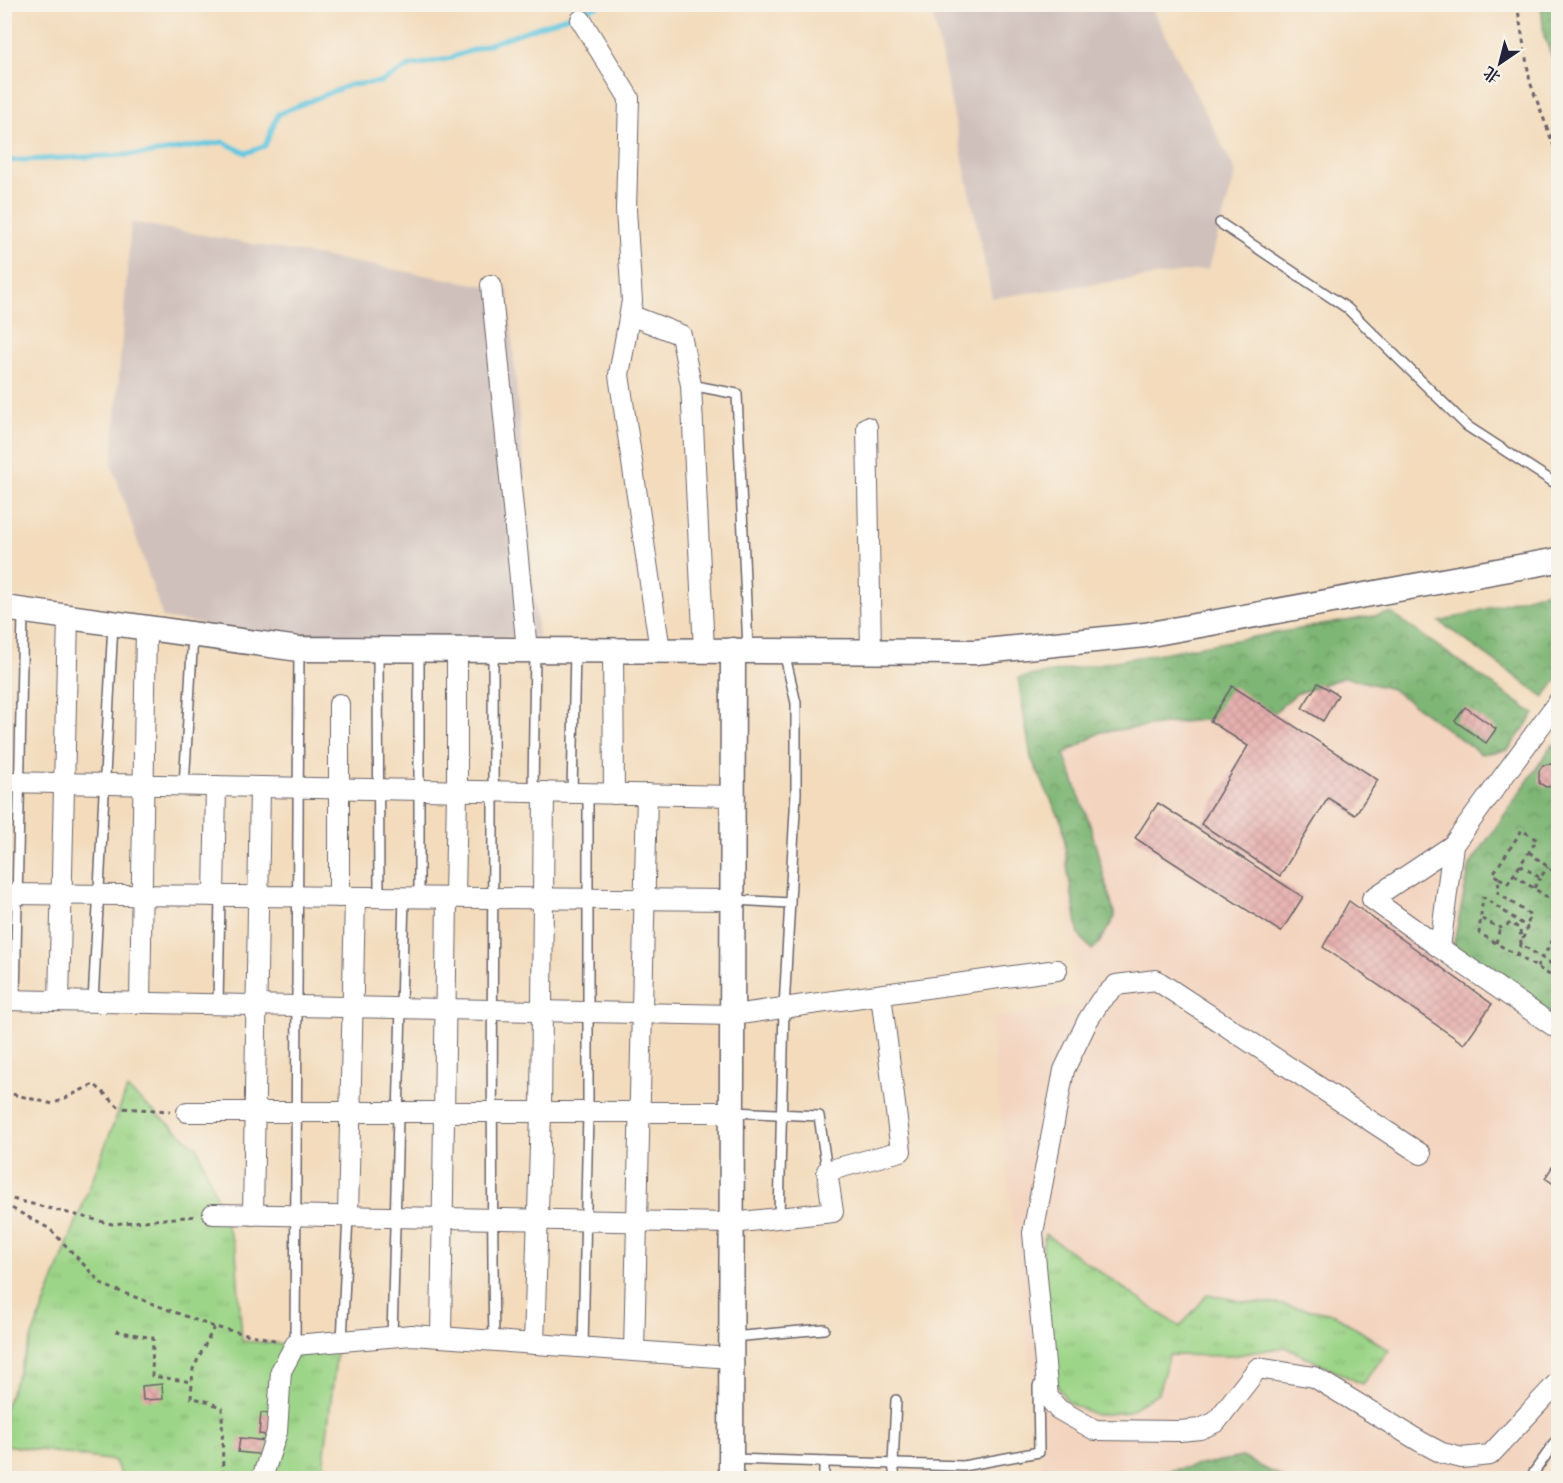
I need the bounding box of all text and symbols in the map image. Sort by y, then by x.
north arrow [1470,33,1530,93]
text: 北 [1480,63,1504,86]

